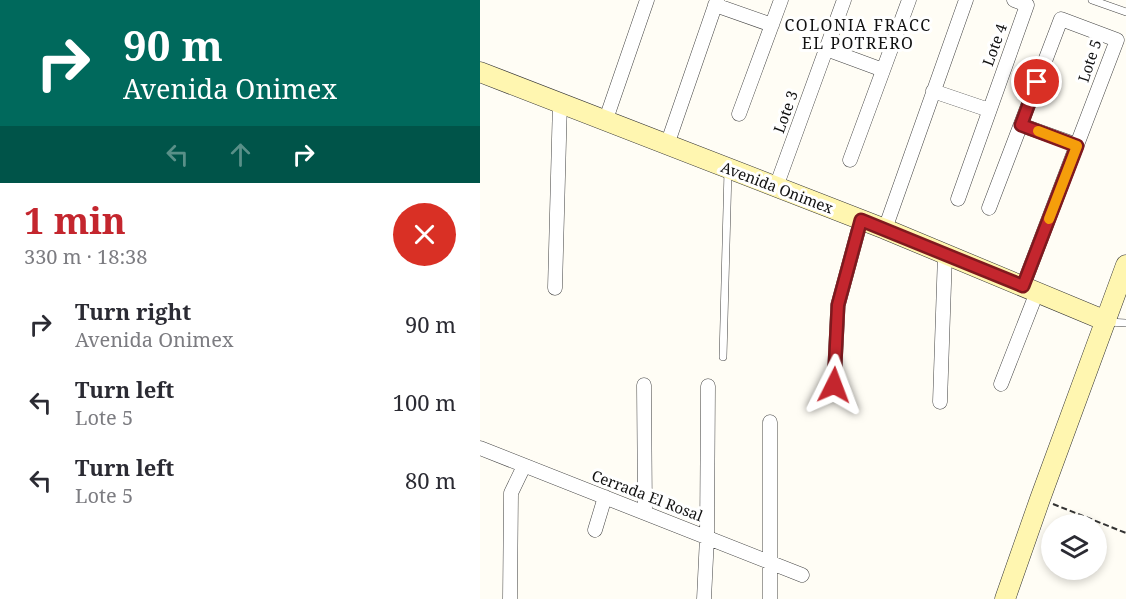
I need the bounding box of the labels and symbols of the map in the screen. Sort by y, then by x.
district label: COLONIA FRACC EL POTRERO [784,14,932,54]
street label: Lote 4 [977,20,1011,69]
street label: Lote 5 [1073,37,1105,85]
pin [1011,56,1062,107]
street label: Lote 3 [768,88,802,136]
street label: Avenida Onimex [718,156,837,218]
position arrow [802,353,866,417]
street label: Cerrada El Rosal [589,465,706,526]

